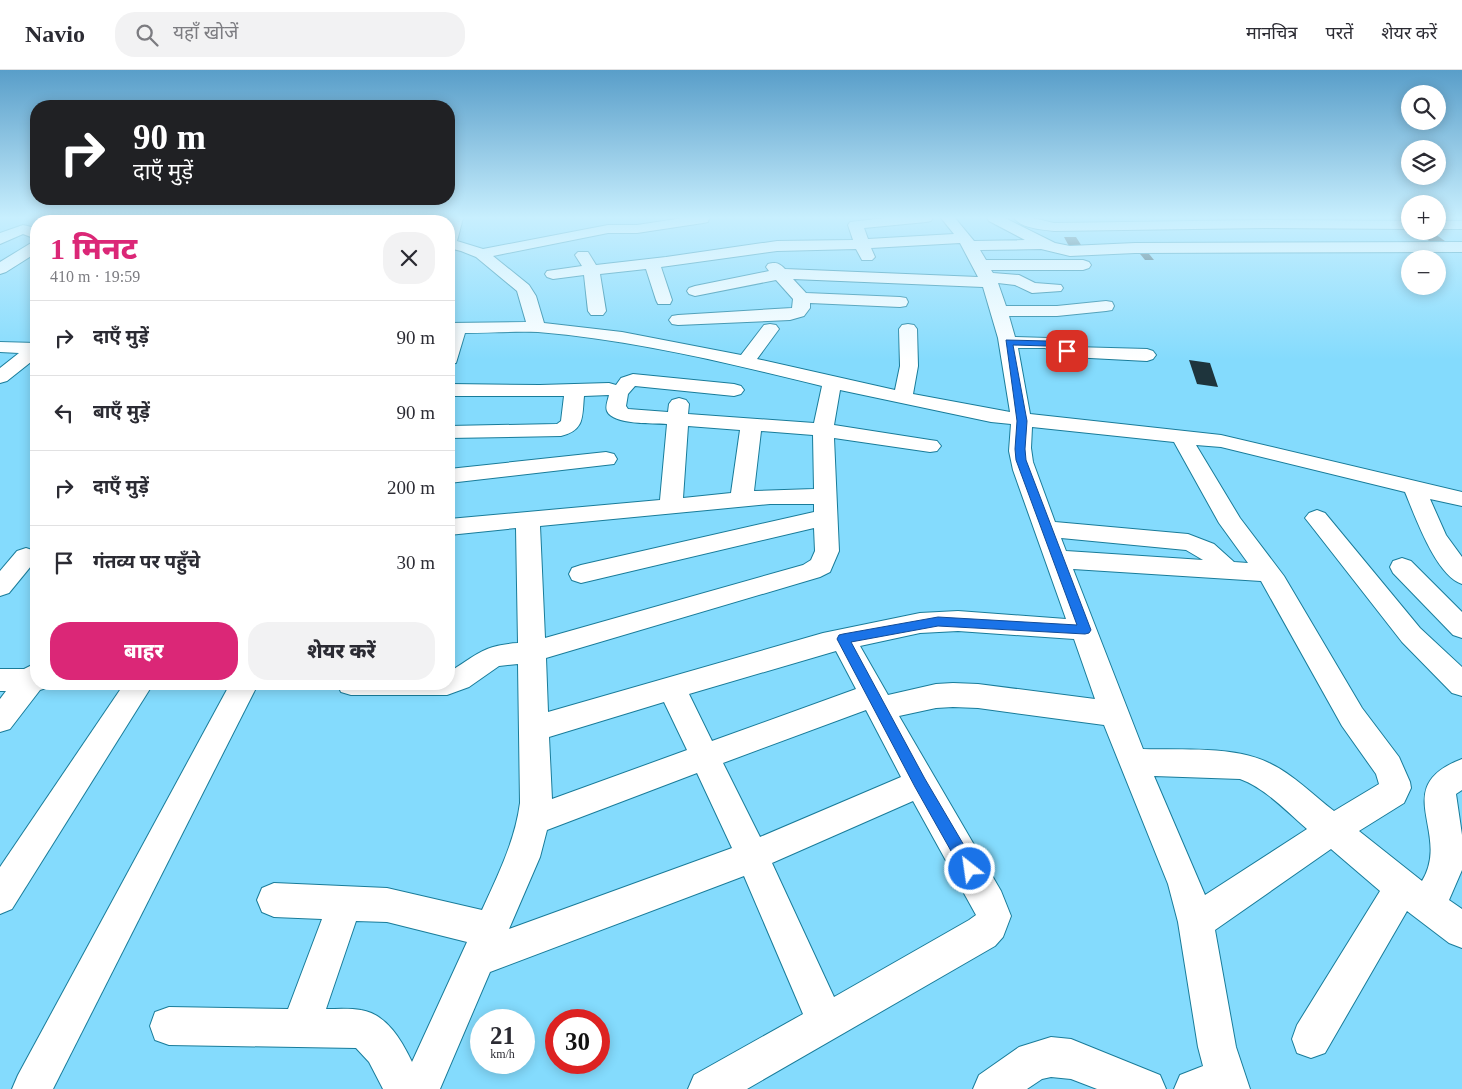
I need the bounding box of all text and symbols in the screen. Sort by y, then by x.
search box [115,12,465,57]
text: Navio [25,21,85,47]
icon: search [133,21,161,49]
text: यहाँ खोजें [173,22,238,43]
text: मानचित्र [1246,23,1297,43]
text: परतें [1325,23,1353,43]
text: शेयर करें [1381,23,1437,43]
map controls [1401,85,1446,295]
button: search [1401,85,1446,130]
text: 90 m [133,118,206,157]
icon: right [50,120,115,185]
button: layers [1401,140,1446,185]
text: दाएँ मुड़ें [133,159,193,184]
button: + [1401,195,1446,240]
text: 1 मिनट [50,232,137,265]
button: close [383,232,435,284]
button: − [1401,250,1446,295]
text: 410 m · 19:59 [50,268,140,285]
icon: right [50,324,78,352]
text: दाएँ मुड़ें [93,326,149,347]
text: 90 m [396,327,435,348]
pin [1046,330,1088,372]
icon: arrive [1053,337,1081,365]
icon: left [50,399,78,427]
text: बाएँ मुड़ें [93,401,150,422]
text: 90 m [396,402,435,423]
icon: right [50,474,78,502]
text: दाएँ मुड़ें [93,476,149,497]
text: 200 m [387,477,435,498]
icon: arrive [50,549,78,577]
text: गंतव्य पर पहुँचे [93,551,200,572]
text: 30 m [396,552,435,573]
button: बाहर [50,622,238,680]
button: शेयर करें [248,622,435,680]
position arrow [943,842,995,894]
speed limit sign: 30 [545,1009,610,1074]
text: 21 [490,1022,515,1049]
text: km/h [490,1047,515,1061]

